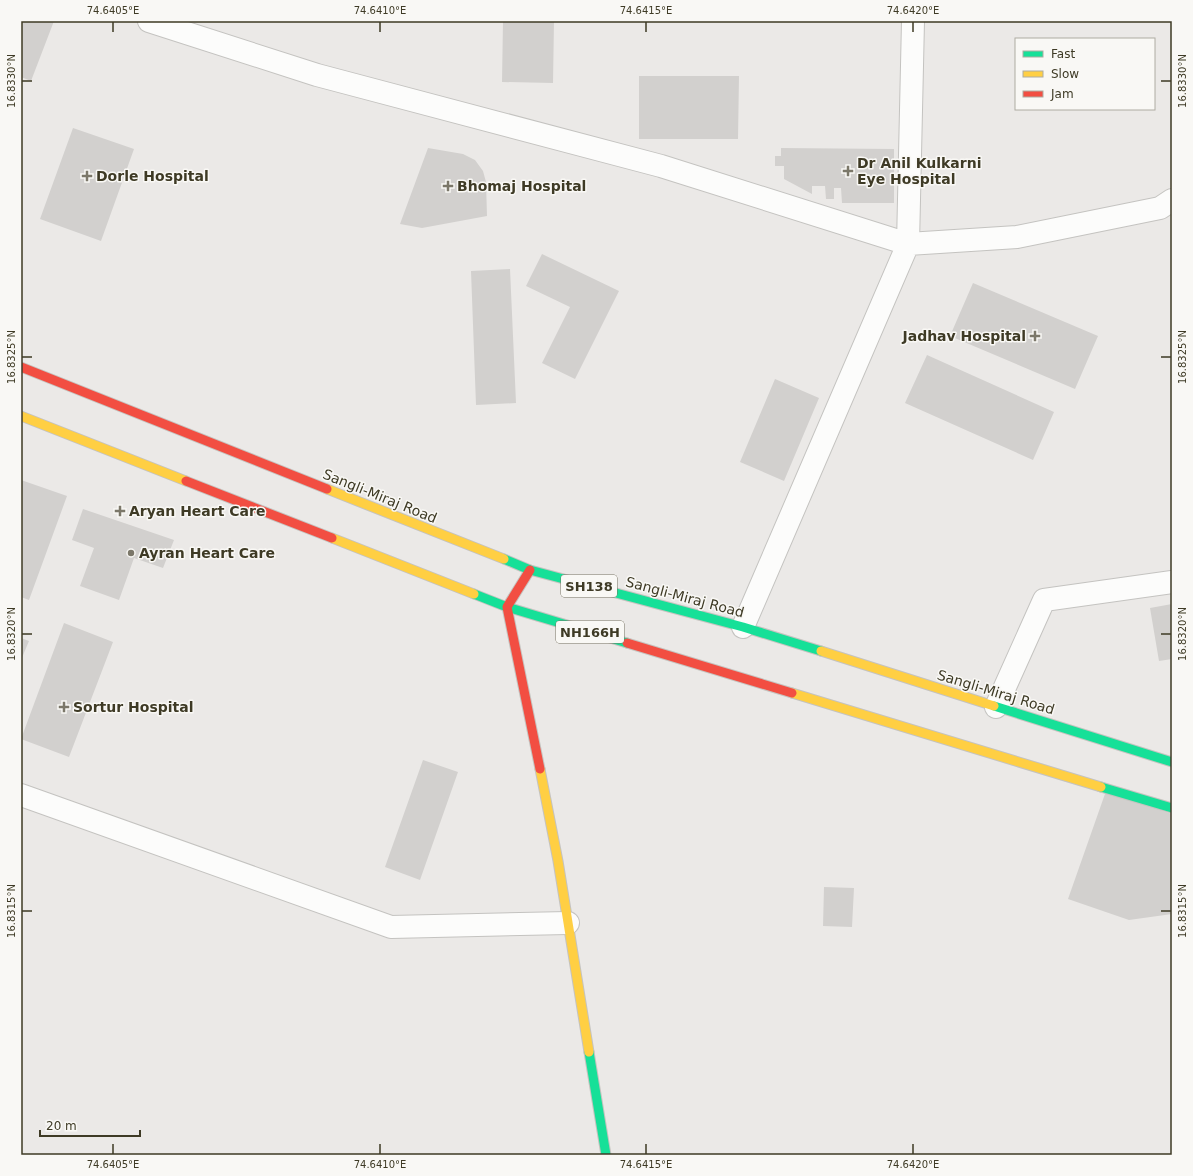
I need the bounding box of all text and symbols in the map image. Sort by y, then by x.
text: 74.6405°E [87,5,139,16]
text: 74.6410°E [354,5,406,16]
text: 74.6415°E [620,5,672,16]
text: 74.6420°E [887,5,939,16]
legend [1015,38,1155,110]
text: Fast [1051,47,1075,61]
text: 16.8330°N [6,54,17,108]
text: 16.8330°N [1177,54,1188,108]
text: Slow [1051,67,1079,81]
text: Jam [1050,87,1074,101]
place label: Dr Anil Kulkarni Eye Hospital [857,155,981,187]
marker: Dr Anil Kulkarni Eye Hospital [842,165,854,177]
place label: Dorle Hospital [96,168,209,184]
marker: Dorle Hospital [81,170,93,182]
place label: Bhomaj Hospital [457,178,586,194]
marker: Bhomaj Hospital [442,180,454,192]
place label: Jadhav Hospital [901,328,1026,344]
text: 16.8325°N [6,330,17,384]
marker: Jadhav Hospital [1029,330,1041,342]
text: 16.8325°N [1177,330,1188,384]
street label: Sangli-Miraj Road [321,466,439,526]
place label: Aryan Heart Care [129,503,265,519]
marker: Aryan Heart Care [114,505,126,517]
place label: Ayran Heart Care [139,545,275,561]
marker: Ayran Heart Care [126,548,136,558]
street label: Sangli-Miraj Road [624,574,746,620]
road number: SH138 [561,575,617,597]
text: 16.8320°N [6,607,17,661]
text: 16.8320°N [1177,607,1188,661]
road number: NH166H [556,621,624,643]
street label: Sangli-Miraj Road [935,667,1057,717]
place label: Sortur Hospital [73,699,193,715]
marker: Sortur Hospital [58,701,70,713]
text: 16.8315°N [6,884,17,938]
text: 16.8315°N [1177,884,1188,938]
scale bar [40,1112,140,1138]
text: 20 m [46,1119,77,1133]
text: 74.6405°E [87,1159,139,1170]
text: 74.6410°E [354,1159,406,1170]
text: 74.6415°E [620,1159,672,1170]
text: 74.6420°E [887,1159,939,1170]

